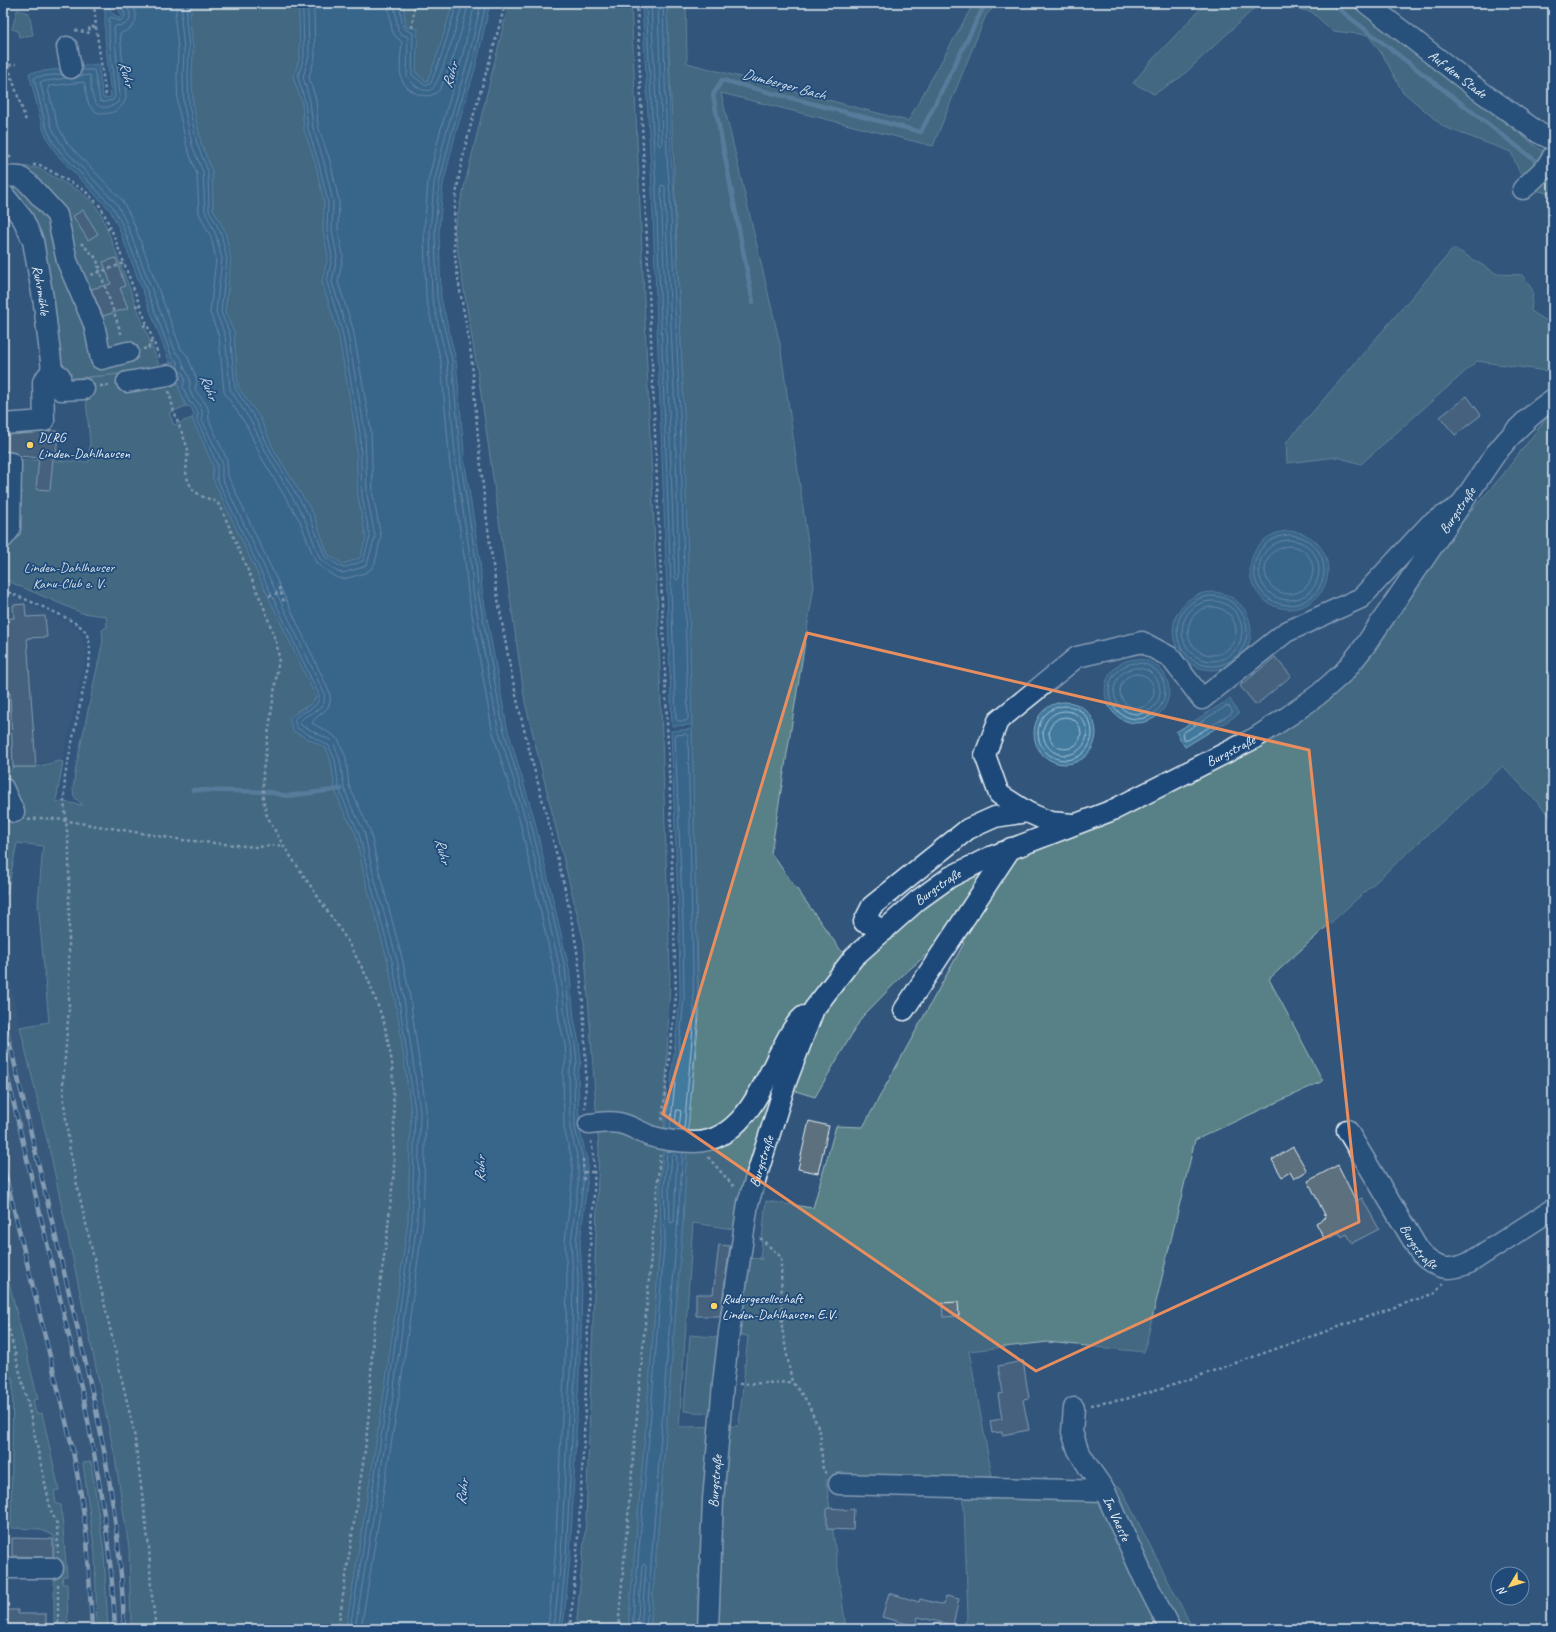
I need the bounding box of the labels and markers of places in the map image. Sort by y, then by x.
place label: DLRG Linden-Dahlhausen [38,429,130,462]
marker: DLRG Linden-Dahlhausen [25,440,35,450]
place label: Rudergesellschaft Linden-Dahlhausen E.V. [722,1290,837,1323]
marker: Rudergesellschaft Linden-Dahlhausen E.V. [709,1301,719,1311]

